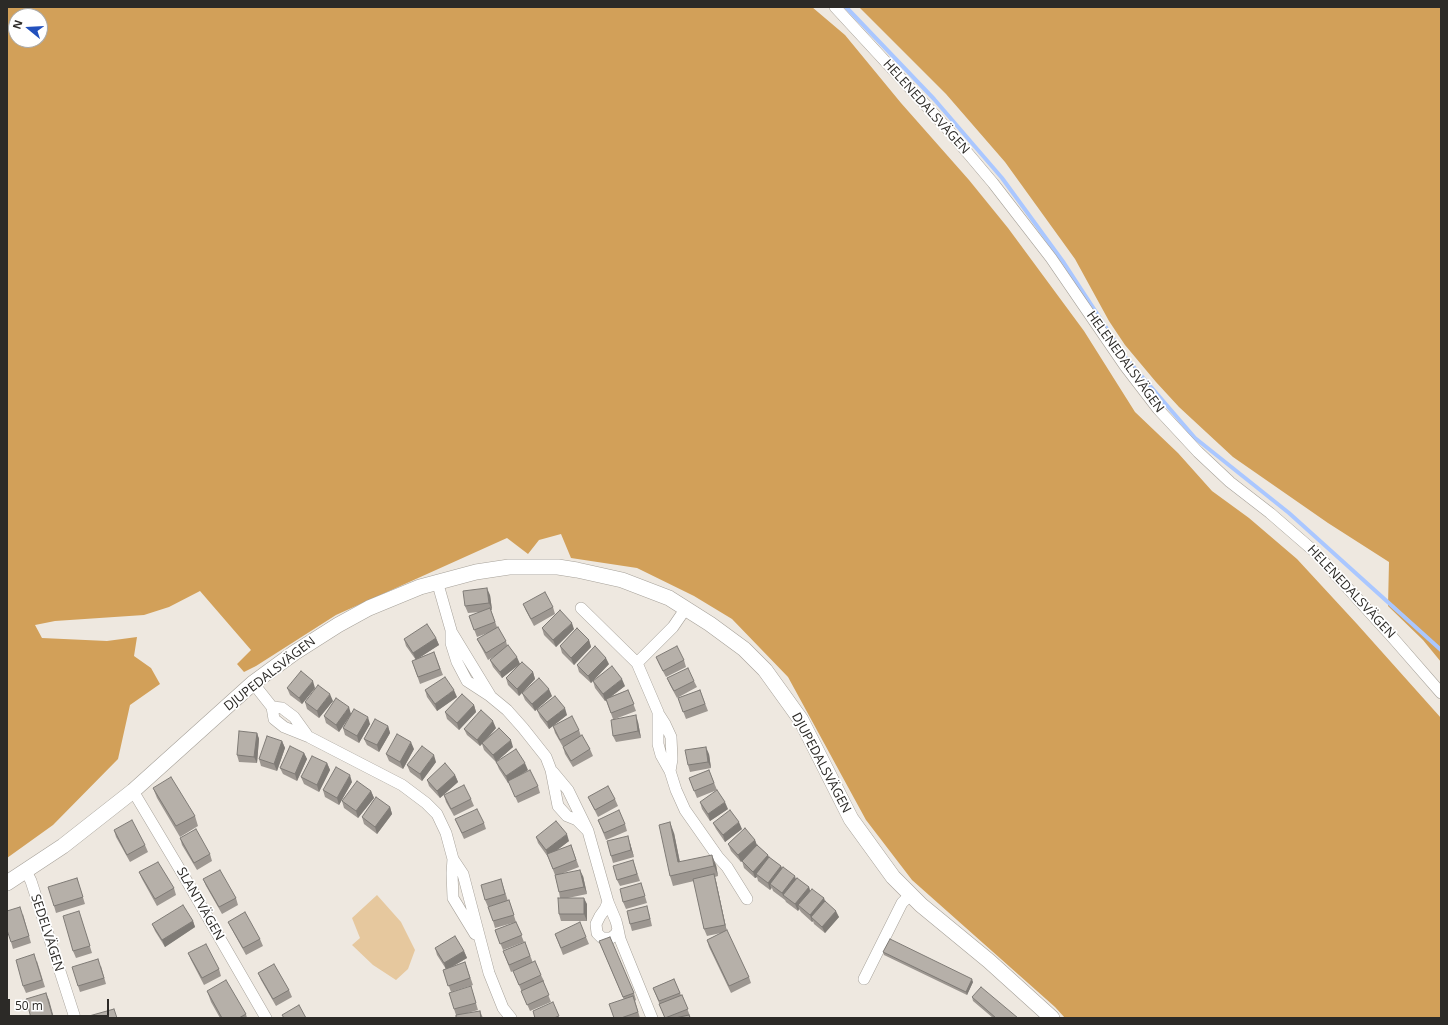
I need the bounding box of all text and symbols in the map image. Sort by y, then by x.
north arrow [8,8,48,48]
text: N [9,18,26,31]
street label: HELENEDALSVÄGEN [879,57,973,157]
street label: HELENEDALSVÄGEN [1083,308,1167,416]
street label: HELENEDALSVÄGEN [1304,542,1398,642]
street label: DJUPEDALSVÄGEN [221,634,319,714]
street label: DJUPEDALSVÄGEN [788,710,854,816]
street label: SLANTVÄGEN [173,865,227,943]
street label: SEDELVÄGEN [27,892,67,974]
scale bar [10,991,111,1017]
text: 50 m [15,997,43,1014]

